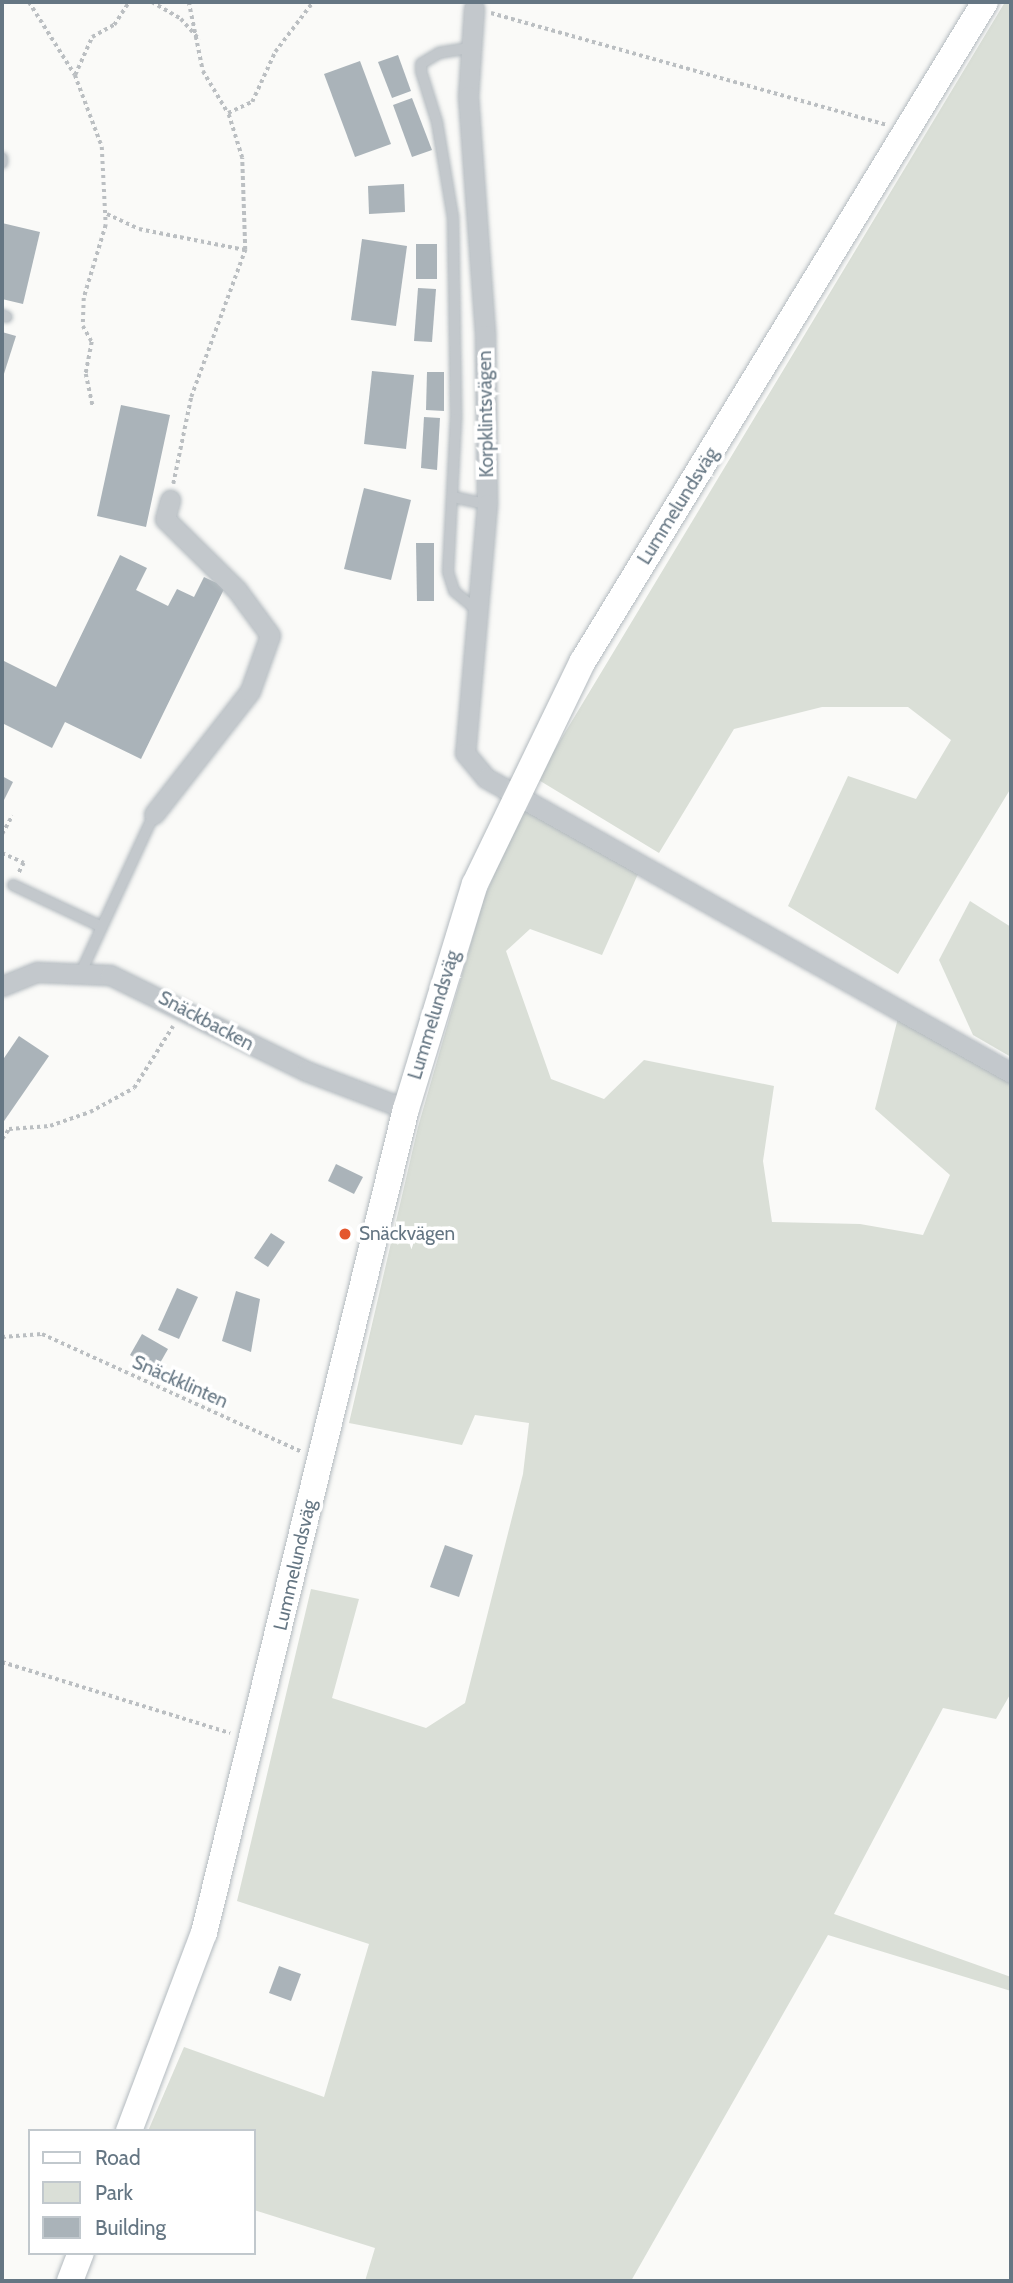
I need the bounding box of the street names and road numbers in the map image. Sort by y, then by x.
street label: Korpklintsvägen [473,350,499,478]
street label: Lummelundsväg [633,443,723,569]
street label: Lummelundsväg [404,948,464,1082]
street label: Snäckbacken [154,986,258,1056]
street label: Snäckklinten [129,1351,231,1413]
street label: Lummelundsväg [269,1497,321,1633]

